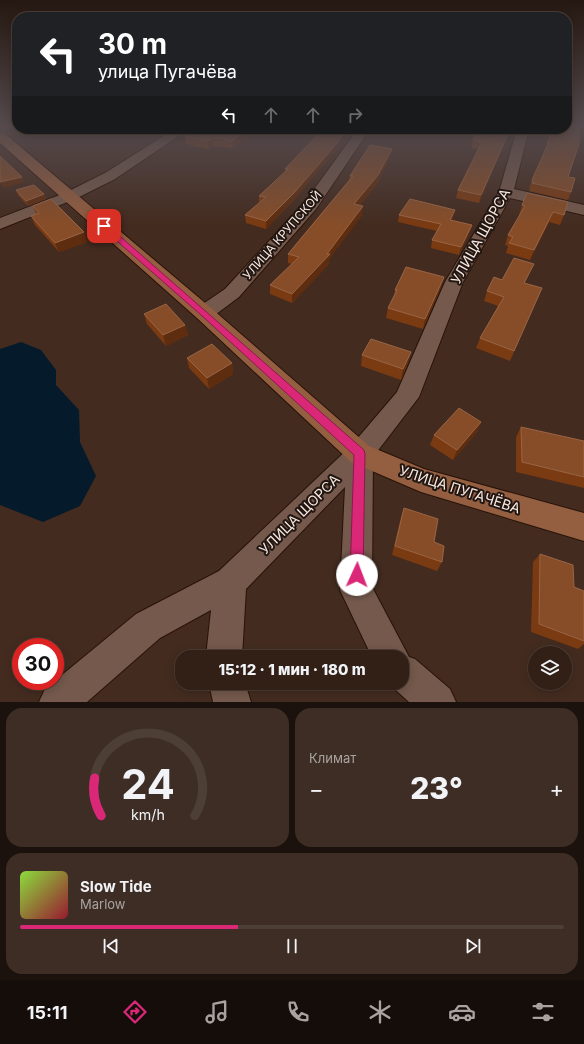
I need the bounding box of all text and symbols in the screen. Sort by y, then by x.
text: 30 m [98,27,167,61]
icon: left [32,28,84,80]
text: улица Пугачёва [98,61,237,82]
icon: left [218,104,240,126]
icon: ahead [260,104,282,126]
icon: ahead [302,104,324,126]
icon: right [344,104,366,126]
street label: УЛИЦА ЩОРСА [447,185,513,287]
street label: УЛИЦА КРУПСКОЙ [239,188,325,282]
pin [87,209,121,243]
icon: arrive [93,215,115,237]
street label: УЛИЦА ПУГАЧЁВА [397,461,523,517]
street label: УЛИЦА ЩОРСА [255,470,343,558]
position arrow [336,554,378,596]
speed limit sign: 30 [12,638,64,690]
map controls [528,646,572,690]
button: layers [528,646,572,690]
text: 15:12 · 1 мин · 180 m [218,660,366,679]
text: Климат [309,750,356,766]
text: 24 [121,758,174,808]
text: 23° [410,770,463,806]
text: − [309,776,324,802]
text: + [549,776,564,802]
text: km/h [131,805,164,822]
text: Slow Tide [80,877,152,896]
text: Marlow [80,896,126,912]
icon: previous [100,935,122,957]
icon: pause [281,935,303,957]
icon: next [462,935,484,957]
icon: directions [121,998,149,1026]
icon: music [203,998,231,1026]
icon: phone [284,998,312,1026]
icon: climate [366,998,394,1026]
icon: car [448,998,476,1026]
icon: filters [529,998,557,1026]
text: 15:11 [27,1002,68,1023]

